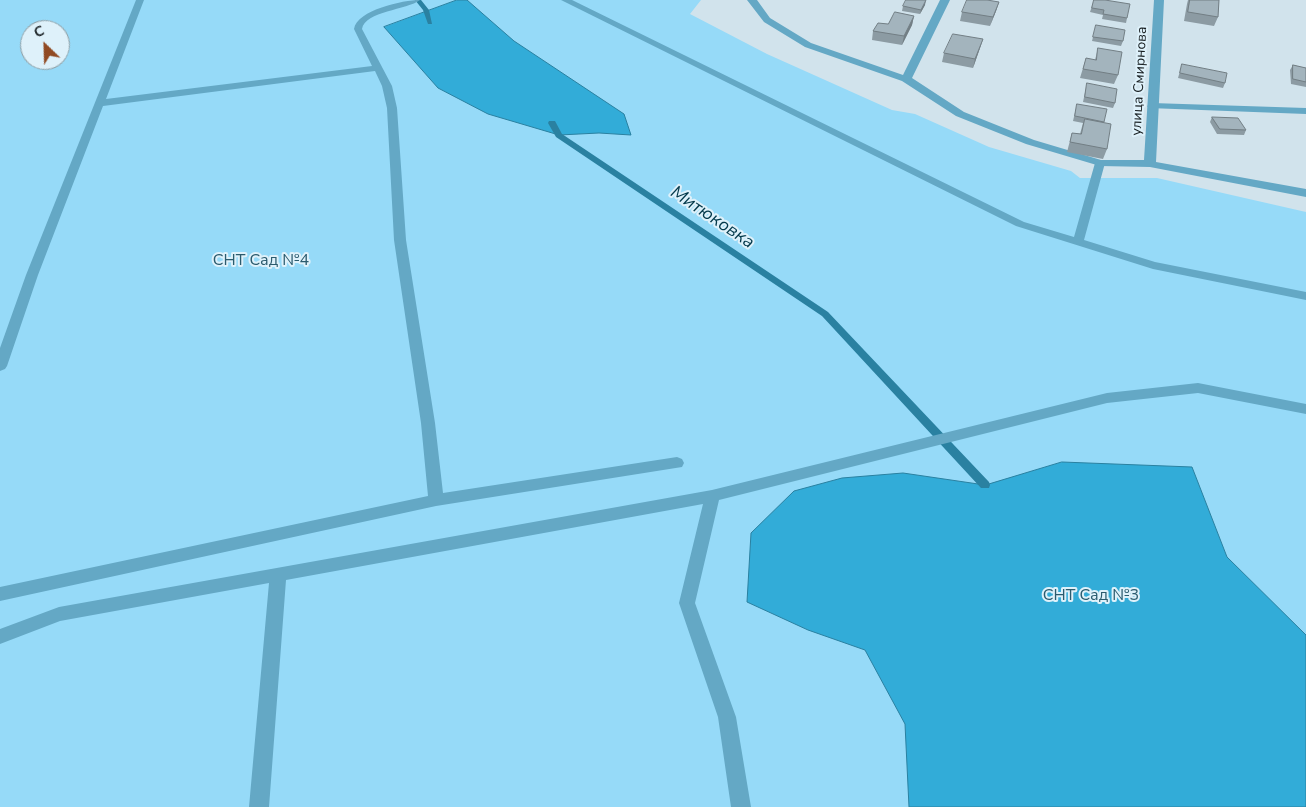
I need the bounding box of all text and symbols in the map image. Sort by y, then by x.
north arrow [20,20,70,70]
text: С [31,21,47,42]
street label: улица Смирнова [1129,26,1151,136]
water label: Митюковка [666,182,758,254]
park label: СНТ Сад №4 [213,251,309,271]
park label: СНТ Сад №3 [1043,586,1139,606]

